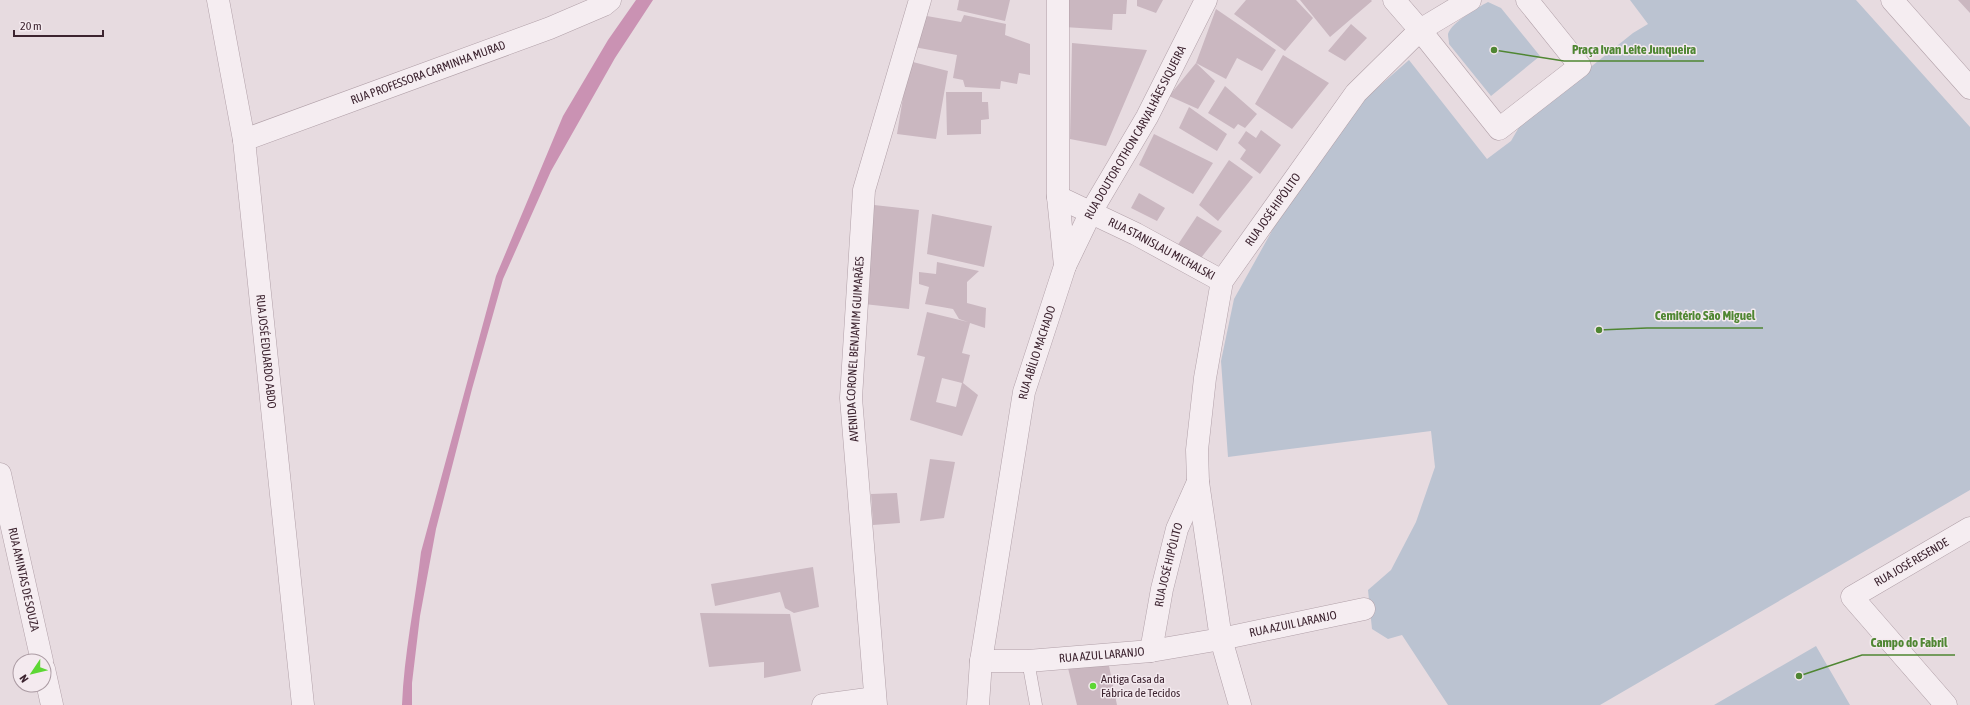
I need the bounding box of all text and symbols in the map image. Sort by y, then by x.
scale bar [14,12,103,38]
text: 20 m [20,19,42,33]
callout: Praça Ivan Leite Junqueira [1564,36,1704,61]
street label: RUA PROFESSORA CARMINHA MURAD [349,38,508,107]
text: Praça Ivan Leite Junqueira [1572,42,1696,57]
street label: RUA DOUTOR OTHON CARVALHÃES SIQUEIRA [1082,43,1189,221]
street label: RUA JOSÉ HIPÓLITO [1242,170,1304,249]
street label: RUA STANISLAU MICHALSKI [1106,215,1218,283]
street label: AVENIDA CORONEL BENJAMIM GUIMARÃES [844,256,867,442]
street label: RUA JOSÉ EDUARDO ABDO [253,294,279,409]
callout: Cemitério São Miguel [1647,303,1763,328]
street label: RUA ABÍLIO MACHADO [1016,304,1059,400]
text: Cemitério São Miguel [1655,308,1756,323]
street label: RUA JOSÉ HIPÓLITO [1152,520,1186,608]
street label: RUA AMINTAS DE SOUZA [5,526,42,633]
street label: RUA JOSÉ RESENDE [1872,535,1951,589]
street label: RUA AZUIL LARANJO [1248,608,1338,640]
callout: Campo do Fabril [1862,630,1955,655]
text: Campo do Fabril [1871,635,1948,650]
street label: RUA AZUL LARANJO [1058,645,1145,665]
north arrow [12,653,52,693]
place label: Antiga Casa da Fábrica de Tecidos [1101,672,1180,700]
text: N [17,673,31,685]
marker: Antiga Casa da Fábrica de Tecidos [1088,681,1098,691]

